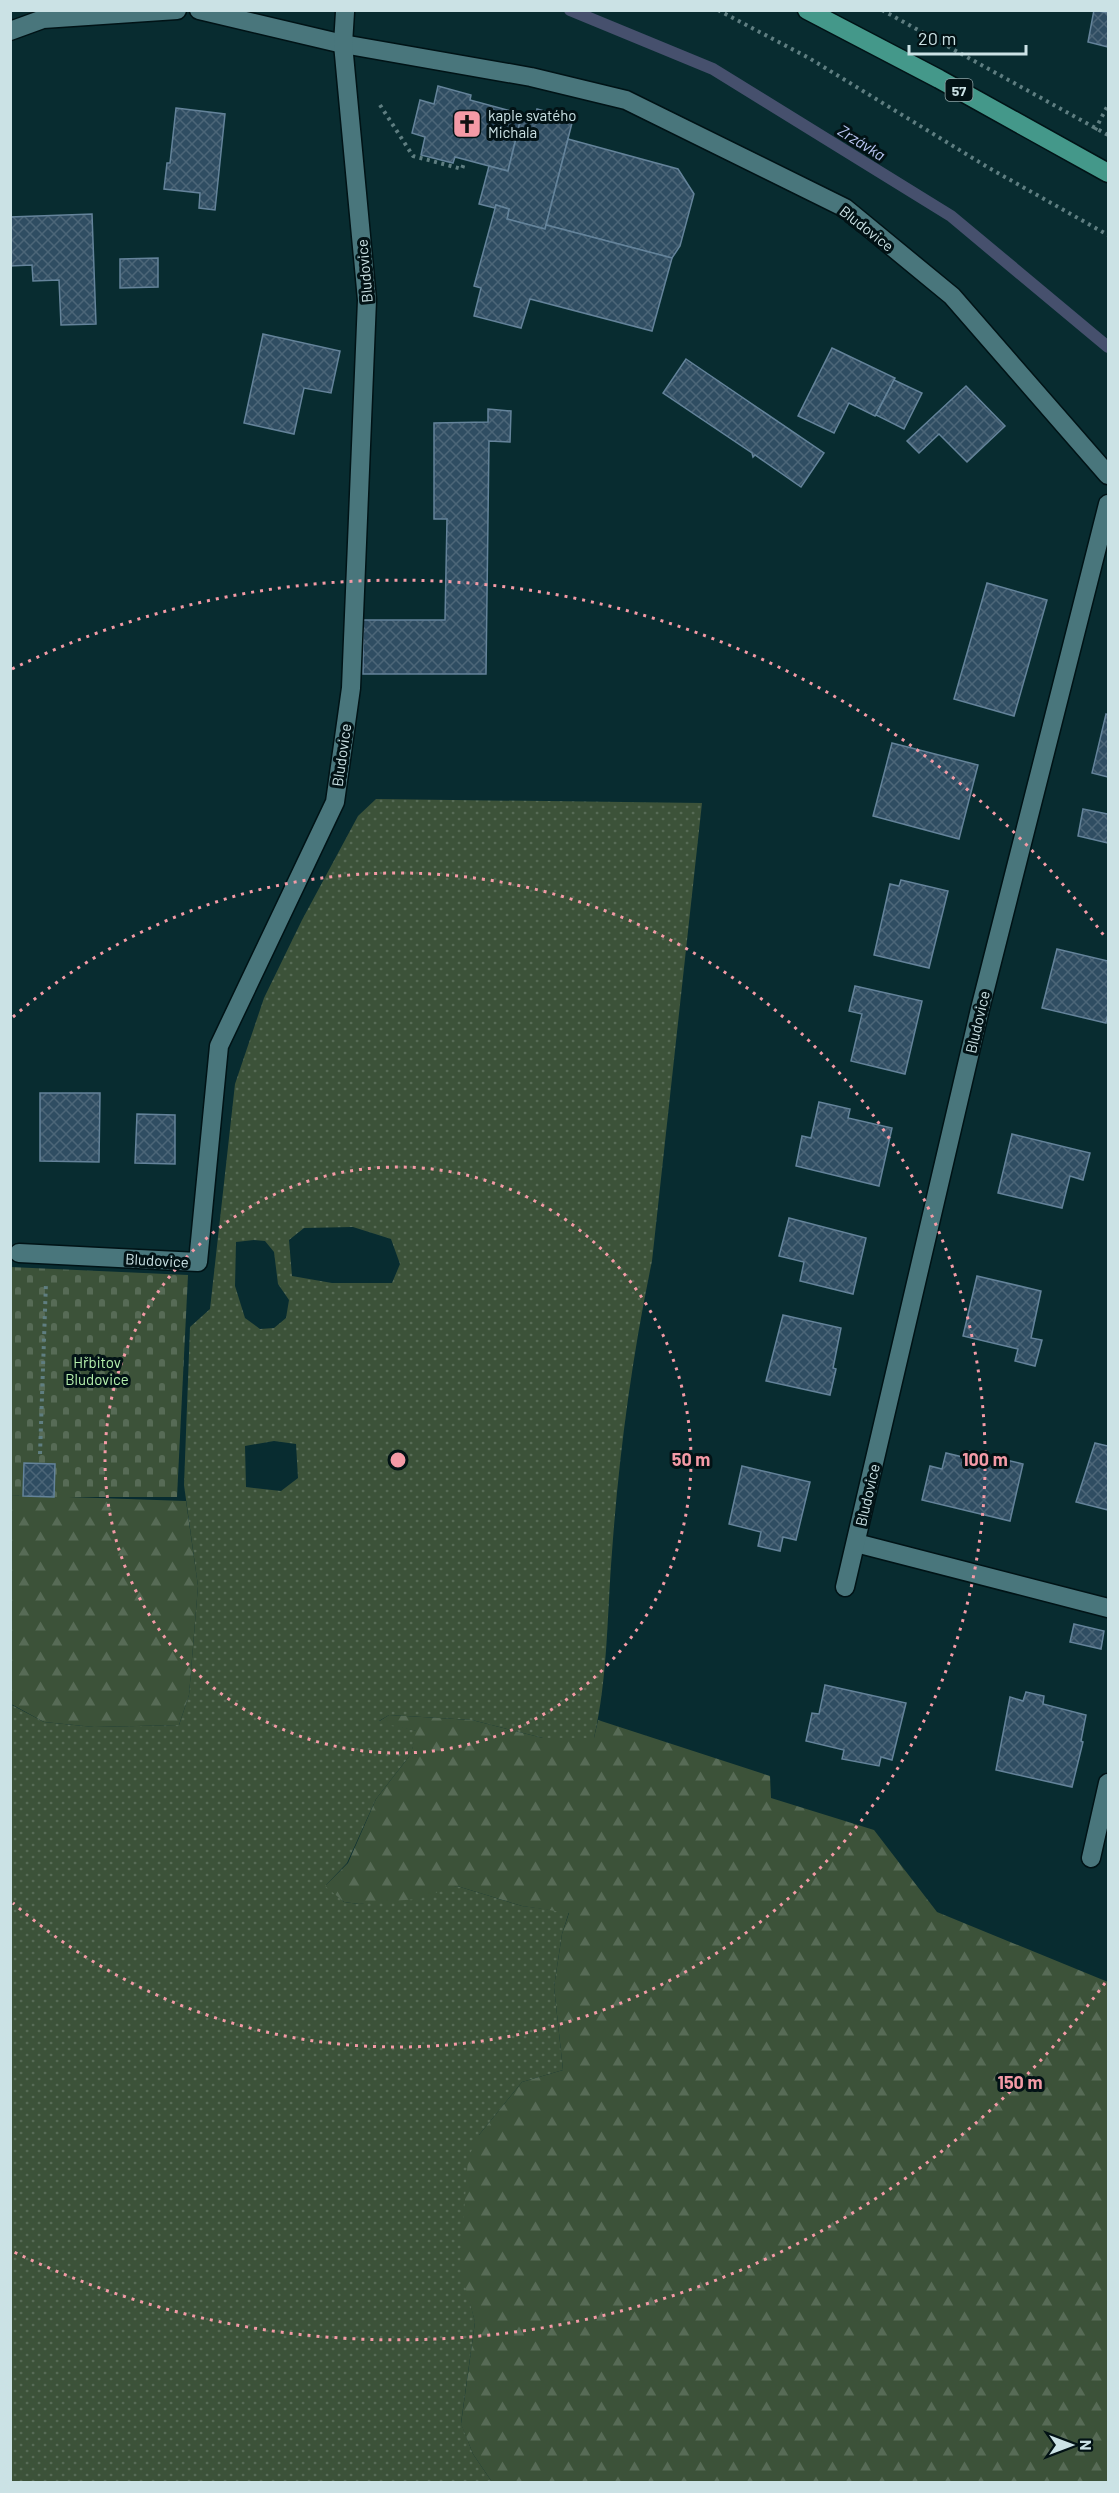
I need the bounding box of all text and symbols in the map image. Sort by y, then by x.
scale bar [909,18,1026,56]
text: 20 m [918,27,956,49]
road number: 57 [946,79,972,101]
place label: kaple svatého Michala [488,106,576,141]
church icon: kaple svatého Michala [451,108,483,140]
water label: Zrzávka [835,120,889,164]
street label: Bludovice [836,201,898,255]
street label: Bludovice [352,239,376,303]
street label: Bludovice [328,722,354,788]
street label: Bludovice [961,989,993,1055]
street label: Bludovice [125,1249,189,1271]
park label: Hřbitov Bludovice [65,1353,129,1388]
text: 50 m [672,1448,710,1470]
text: 100 m [962,1448,1008,1470]
centre of rings [388,1450,408,1470]
street label: Bludovice [851,1462,883,1528]
text: 150 m [998,2071,1042,2093]
north arrow [1041,2415,1101,2475]
text: N [1077,2440,1096,2450]

